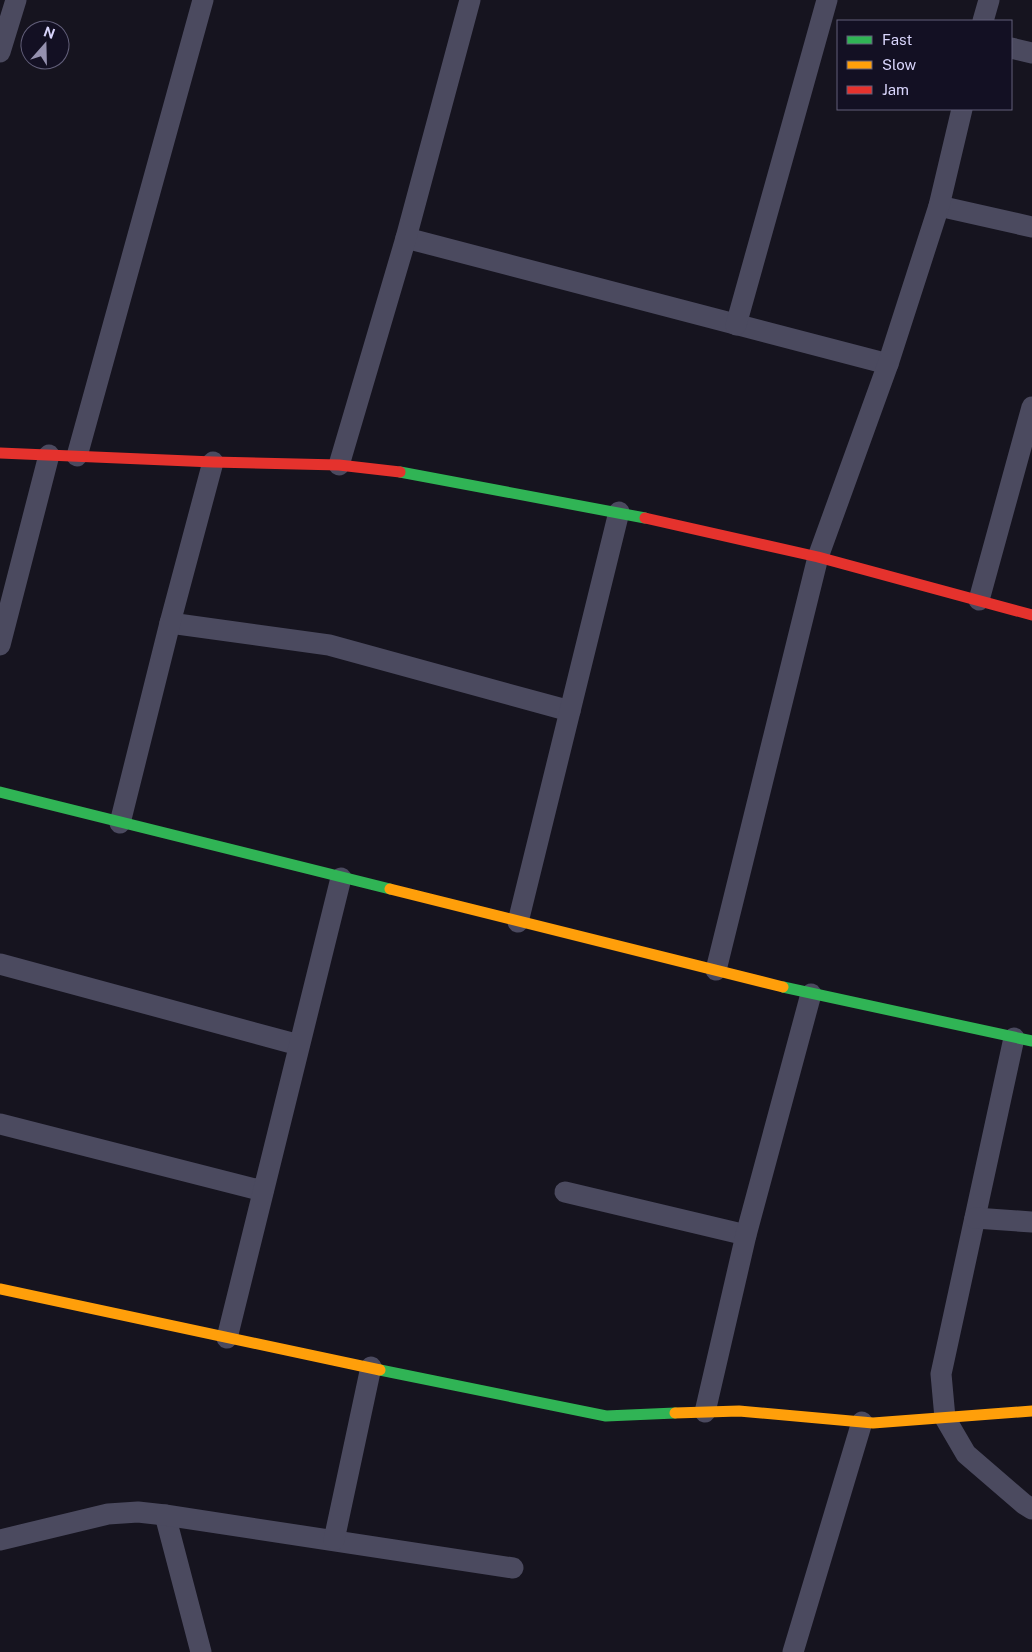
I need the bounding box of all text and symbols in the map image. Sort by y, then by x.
north arrow [20,20,70,70]
legend [837,20,1012,110]
text: N [42,23,57,42]
text: Fast [882,31,912,48]
text: Slow [882,56,917,73]
text: Jam [882,81,909,98]

